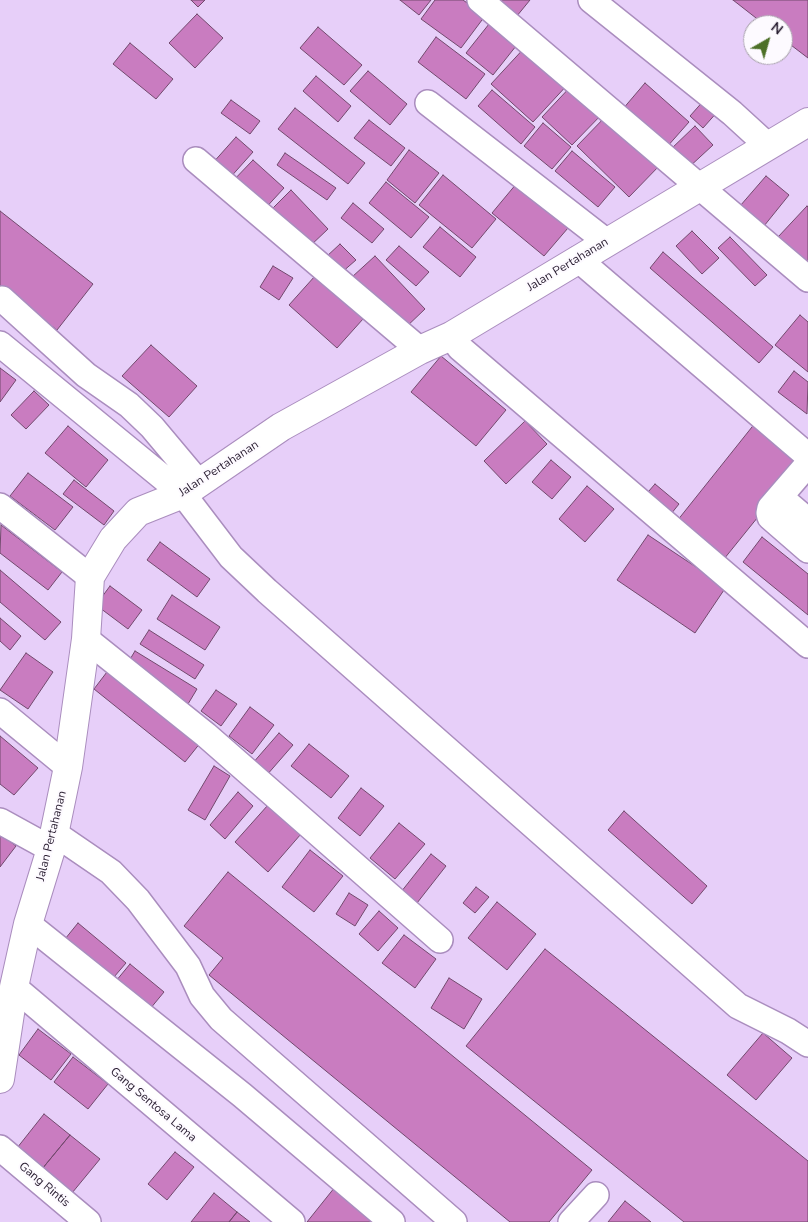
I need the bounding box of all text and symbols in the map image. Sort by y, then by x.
north arrow [743,15,793,65]
text: N [767,18,787,39]
street label: Jalan Pertahanan [525,235,611,295]
street label: Jalan Pertahanan [176,438,262,500]
street label: Jalan Pertahanan [34,790,70,882]
street label: Gang Sentosa Lama [107,1065,199,1145]
street label: Gang Rintis [15,1159,73,1211]

